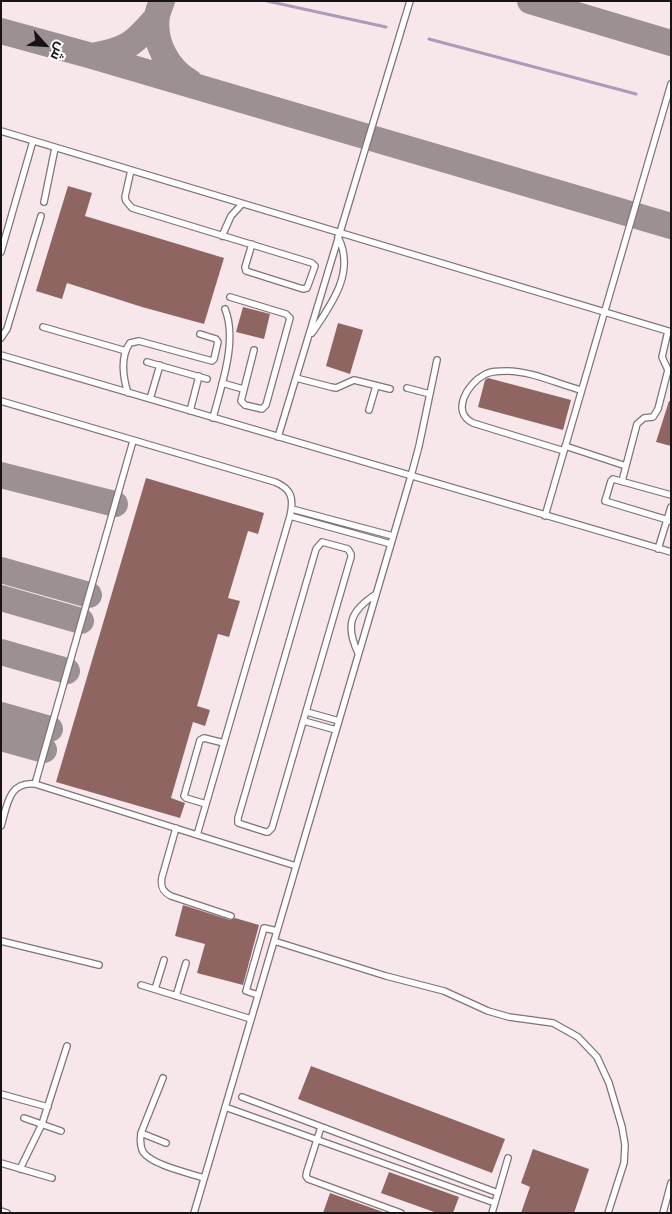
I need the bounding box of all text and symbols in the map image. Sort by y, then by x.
north arrow [20,20,70,70]
text: ش [46,40,71,64]

